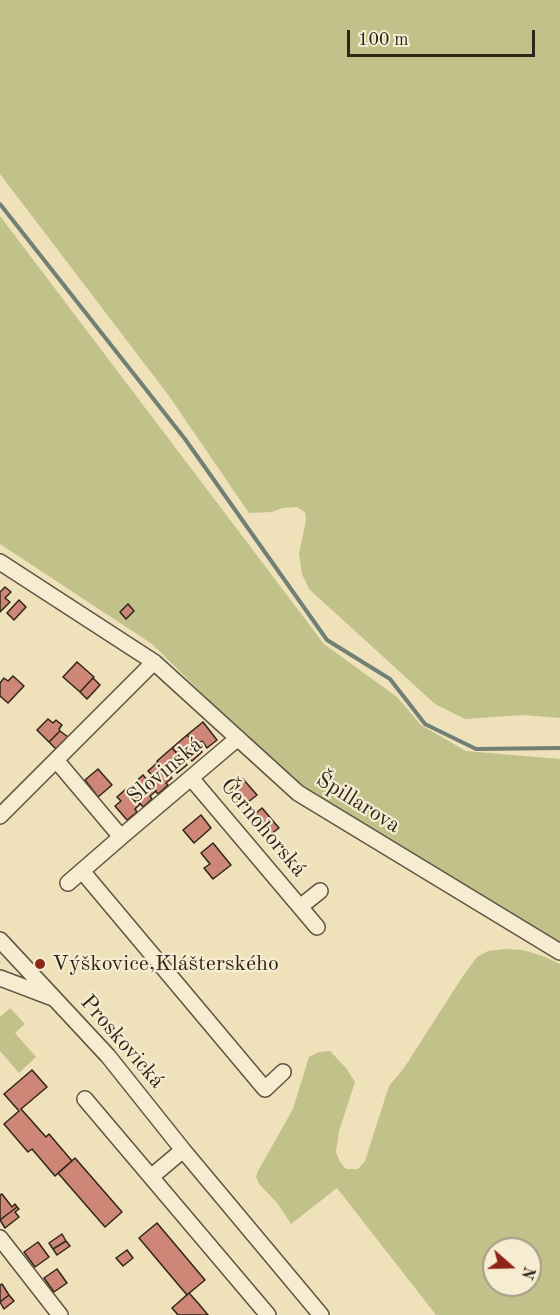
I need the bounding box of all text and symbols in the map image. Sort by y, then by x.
scale bar [350,18,538,56]
text: 100 m [358,31,409,49]
street label: Slovinská [122,732,208,810]
street label: Špillarova [311,767,405,839]
street label: Černohorská [214,773,312,883]
place label: Výškovice,Klášterského [52,951,279,977]
marker: Výškovice,Klášterského [33,957,47,971]
street label: Proskovická [74,990,170,1094]
north arrow [482,1237,542,1297]
text: N [517,1264,537,1281]

